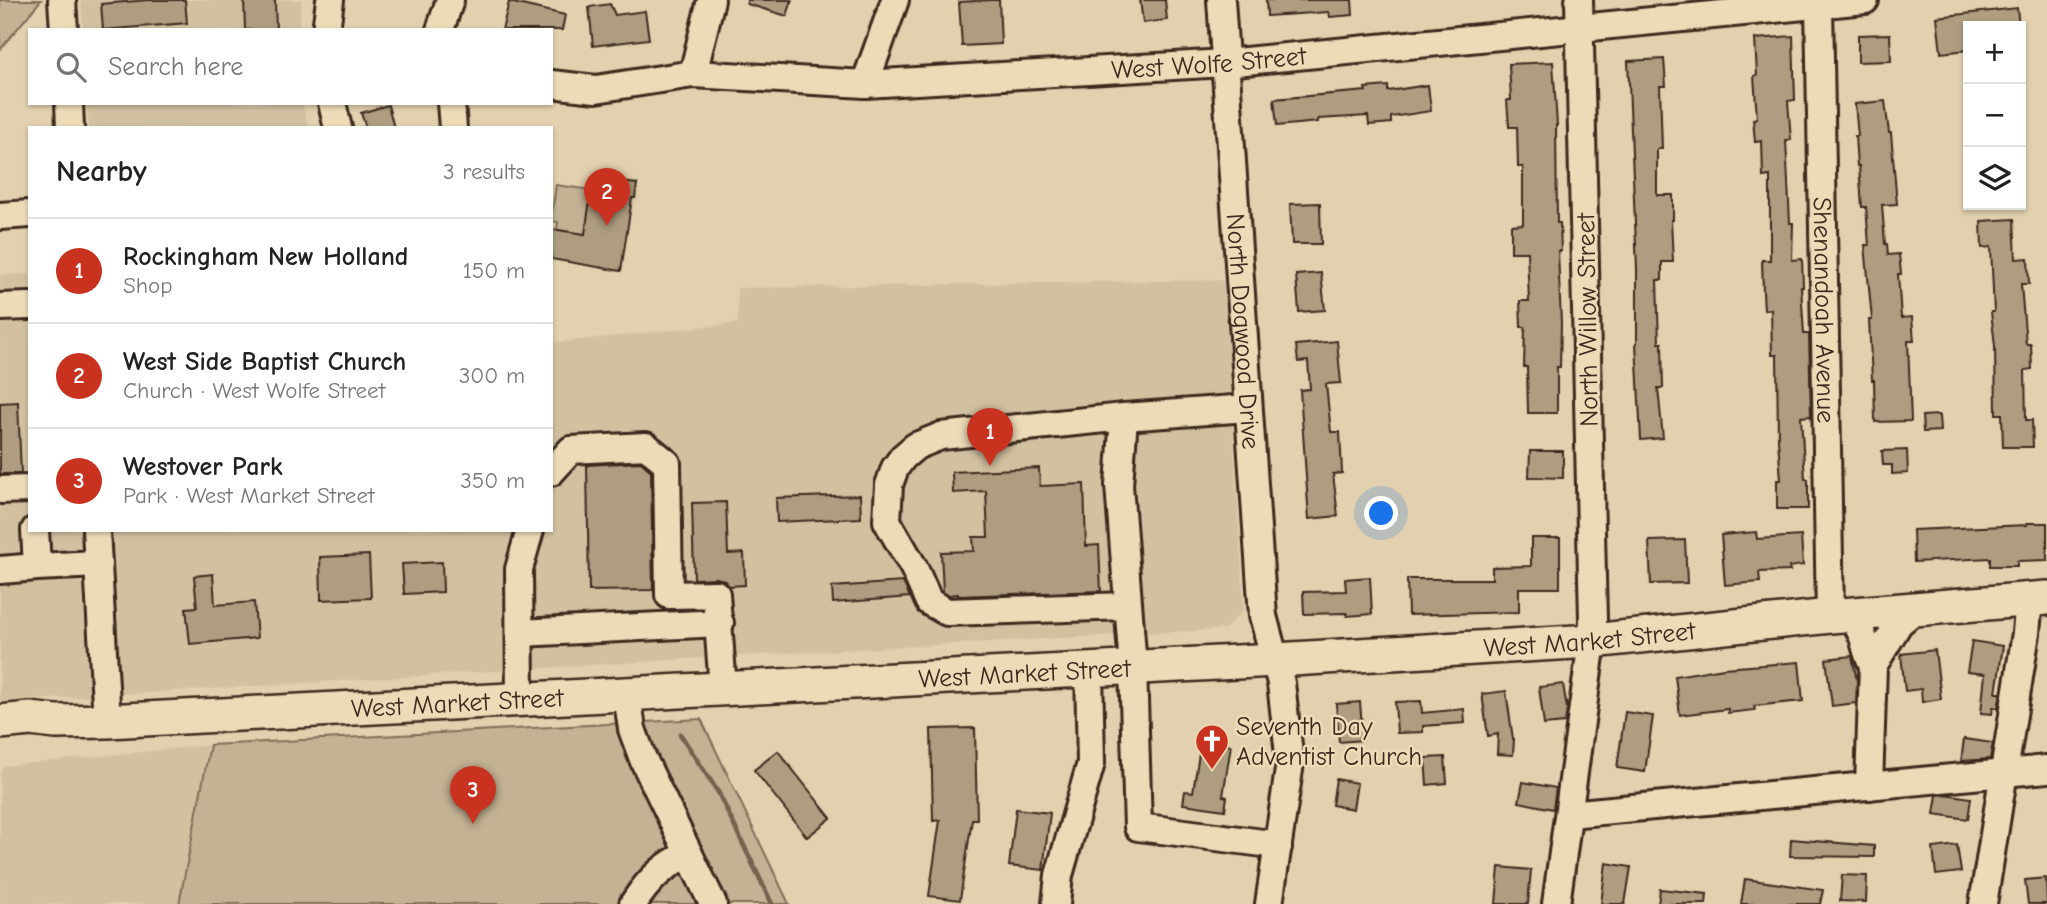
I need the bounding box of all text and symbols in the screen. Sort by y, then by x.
map controls [1963,21,2026,210]
button: + [1963,21,2026,84]
search box [28,28,553,105]
street label: West Wolfe Street [1110,41,1309,86]
icon: search [52,48,90,86]
text: Search here [108,52,243,82]
button: − [1963,84,2026,147]
button: layers [1963,147,2026,210]
text: Nearby [56,154,147,189]
text: 3 results [443,158,525,185]
pin: 2 [584,168,630,226]
street label: Shenandoah Avenue [1806,197,1841,423]
street label: North Willow Street [1571,211,1605,427]
street label: North Dogwood Drive [1220,212,1266,450]
text: Rockingham New Holland [123,242,408,272]
text: 1 [74,257,84,284]
text: 150 m [463,257,525,284]
text: Shop [123,272,172,299]
text: West Side Baptist Church [123,347,406,377]
text: 2 [73,362,85,389]
text: 300 m [459,362,525,389]
text: Church · West Wolfe Street [123,377,385,404]
pin: 1 [967,408,1013,466]
text: Westover Park [123,452,283,482]
text: 3 [73,467,85,494]
text: 350 m [460,467,525,494]
text: Park · West Market Street [123,482,374,509]
your location [1364,496,1398,530]
street label: West Market Street [1483,616,1698,663]
street label: West Market Street [918,653,1133,695]
street label: West Market Street [350,683,566,724]
place label: Seventh Day Adventist Church [1236,712,1422,772]
church icon: Seventh Day Adventist Church [1193,722,1231,771]
pin: 3 [450,766,496,824]

